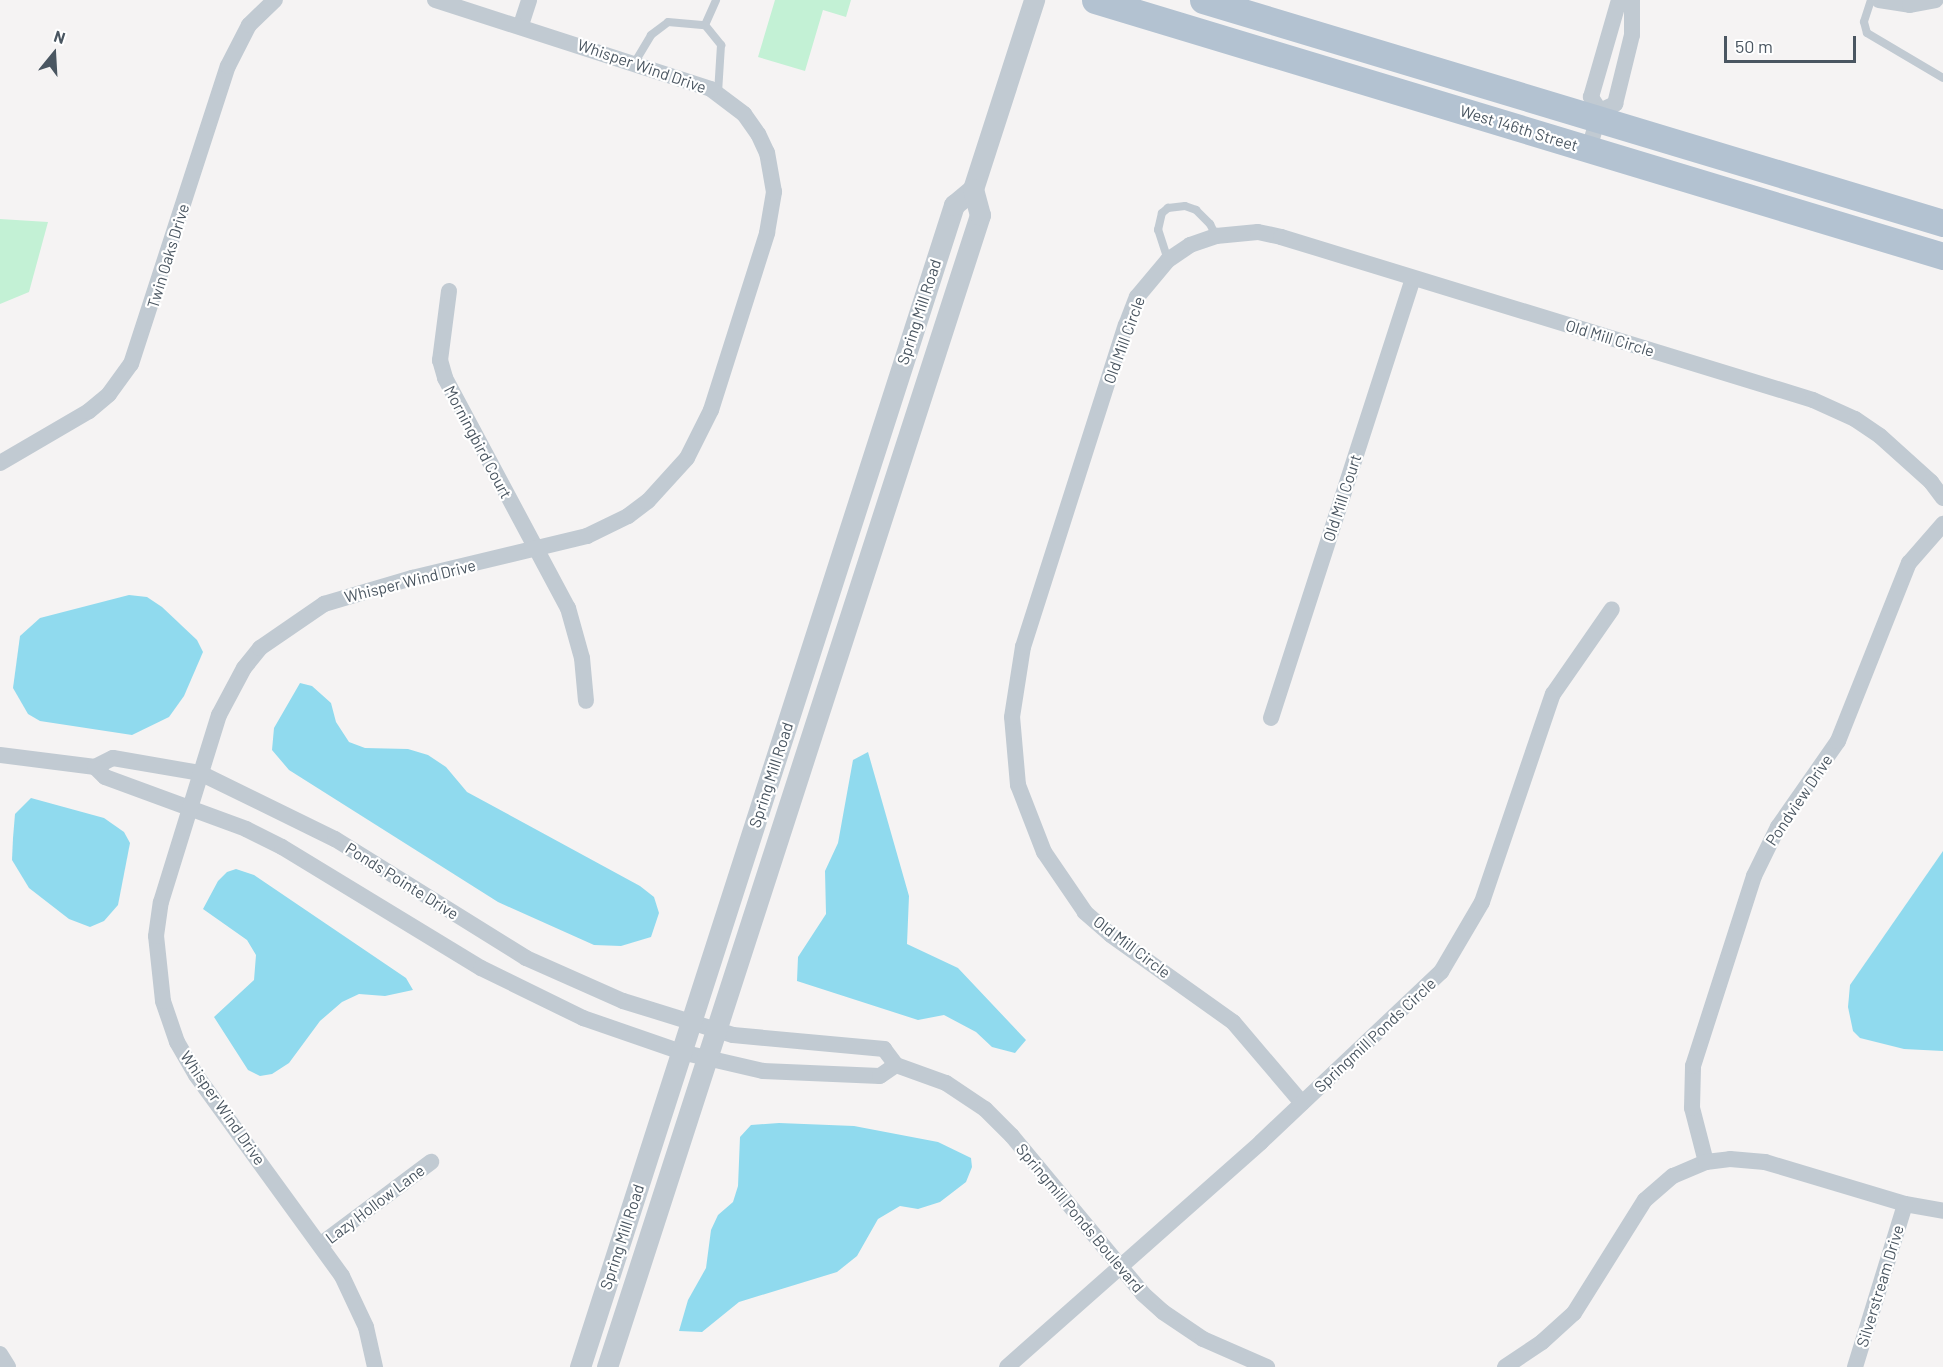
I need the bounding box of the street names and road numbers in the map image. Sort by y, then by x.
street label: Whisper Wind Drive [575,35,709,97]
street label: West 146th Street [1458,101,1580,155]
street label: Twin Oaks Drive [143,201,193,311]
street label: Spring Mill Road [893,257,945,367]
street label: Old Mill Circle [1099,294,1149,386]
street label: Old Mill Circle [1563,315,1657,361]
street label: Morningbird Court [440,382,516,502]
street label: Old Mill Court [1319,452,1365,544]
street label: Whisper Wind Drive [342,555,478,607]
street label: Spring Mill Road [745,720,797,830]
street label: Pondview Drive [1762,751,1836,849]
street label: Ponds Pointe Drive [342,839,462,923]
street label: Old Mill Circle [1090,912,1174,982]
street label: Springmill Ponds Circle [1310,974,1440,1096]
street label: Whisper Wind Drive [176,1047,270,1169]
street label: Springmill Ponds Boulevard [1012,1140,1148,1296]
street label: Lazy Hollow Lane [322,1161,428,1247]
street label: Spring Mill Road [596,1182,648,1292]
street label: Silverstream Drive [1852,1223,1908,1349]

